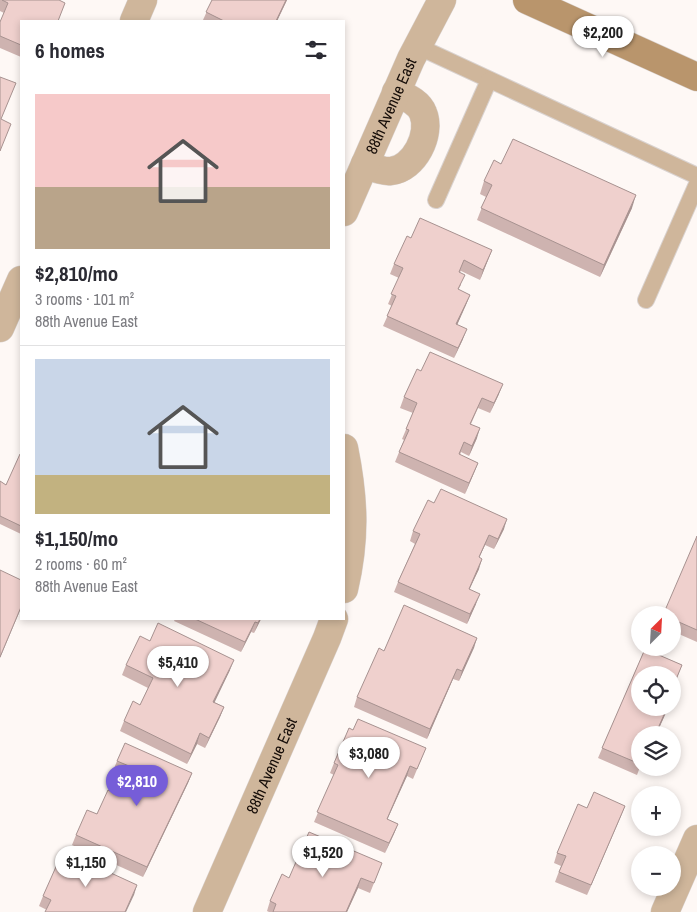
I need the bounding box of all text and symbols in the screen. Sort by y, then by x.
pin: $2,200 [562,15,644,58]
text: $2,200 [583,21,623,43]
text: 6 homes [35,36,105,65]
icon: filters [302,36,330,64]
street label: 88th Avenue East [360,54,421,157]
icon: home [138,126,228,216]
text: $2,810/mo [35,259,118,288]
text: 3 rooms · 101 m² [35,288,134,310]
text: 88th Avenue East [35,310,138,332]
icon: home [138,392,228,482]
text: $1,150/mo [35,524,118,553]
text: 2 rooms · 60 m² [35,553,127,575]
text: 88th Avenue East [35,575,138,597]
north arrow [631,606,681,656]
map controls [631,606,681,896]
pin: $5,410 [137,646,219,688]
text: $5,410 [158,651,198,673]
button: locate [631,666,681,716]
street label: 88th Avenue East [241,714,302,817]
button: layers [631,726,681,776]
pin: $3,080 [328,736,410,779]
text: $3,080 [349,742,389,764]
pin: $2,810 [96,764,178,807]
text: $2,810 [117,770,157,792]
button: + [631,786,681,836]
pin: $1,520 [282,836,364,878]
text: $1,520 [303,841,343,863]
pin: $1,150 [45,846,127,888]
button: − [631,846,681,896]
text: $1,150 [66,851,106,873]

